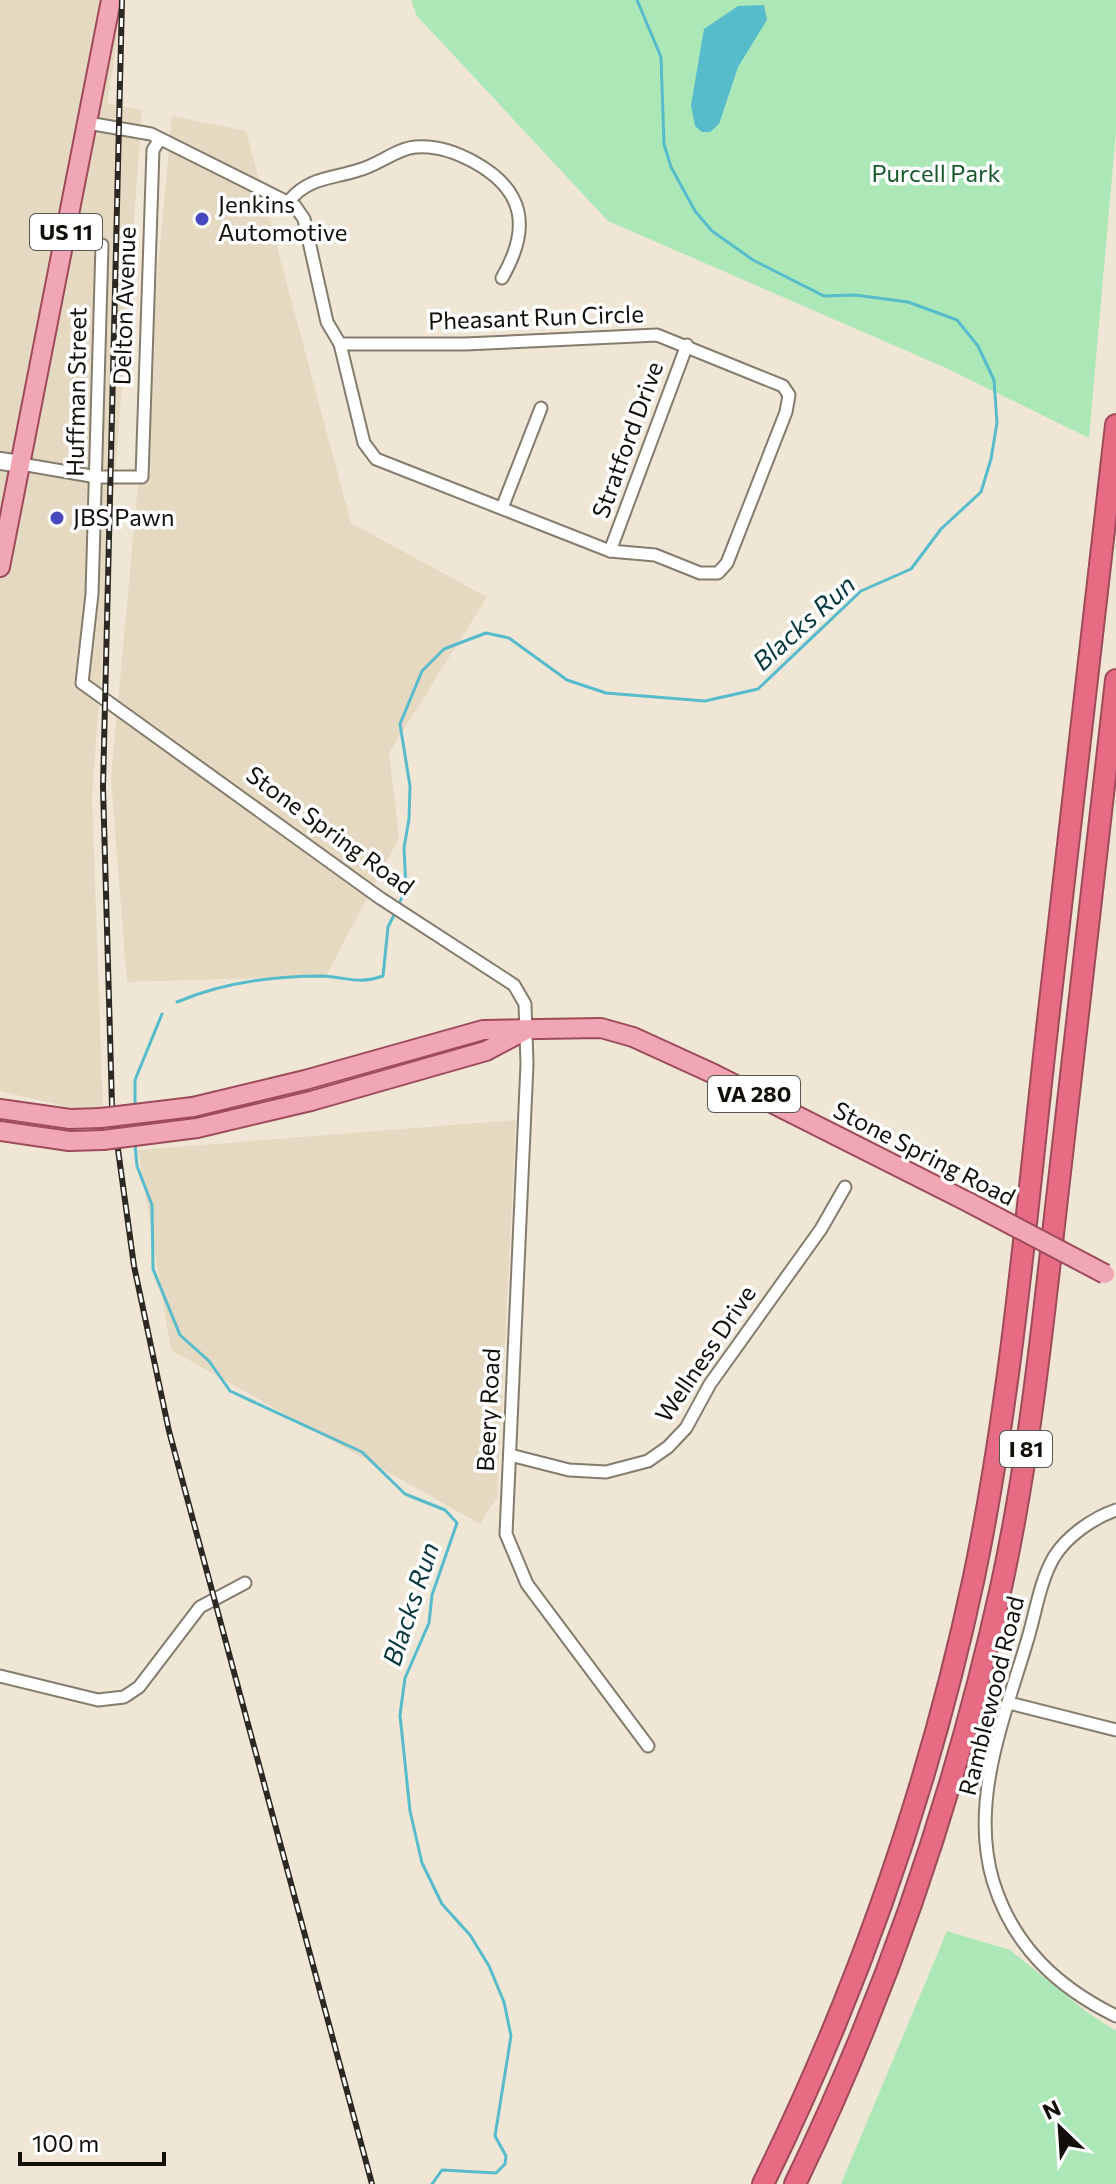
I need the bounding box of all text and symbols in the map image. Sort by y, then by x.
park label: Purcell Park [871,158,1001,187]
place label: Jenkins Automotive [218,189,347,246]
marker: Jenkins Automotive [193,210,211,228]
road number: US 11 [30,214,102,250]
street label: Delton Avenue [106,226,141,386]
street label: Pheasant Run Circle [428,298,644,335]
street label: Huffman Street [60,307,91,477]
street label: Stratford Drive [585,357,668,522]
place label: JBS Pawn [73,502,174,531]
marker: JBS Pawn [48,509,66,527]
water label: Blacks Run [745,568,861,676]
street label: Stone Spring Road [241,759,420,900]
road number: VA 280 [708,1076,800,1112]
street label: Stone Spring Road [829,1094,1020,1211]
street label: Wellness Drive [648,1279,761,1427]
street label: Beery Road [470,1348,505,1472]
road number: I 81 [1000,1431,1052,1467]
water label: Blacks Run [375,1538,444,1669]
street label: Ramblewood Road [952,1593,1029,1798]
north arrow [1020,2088,1100,2168]
text: N [1038,2094,1065,2125]
scale bar [20,2116,164,2166]
text: 100 m [32,2128,99,2157]

